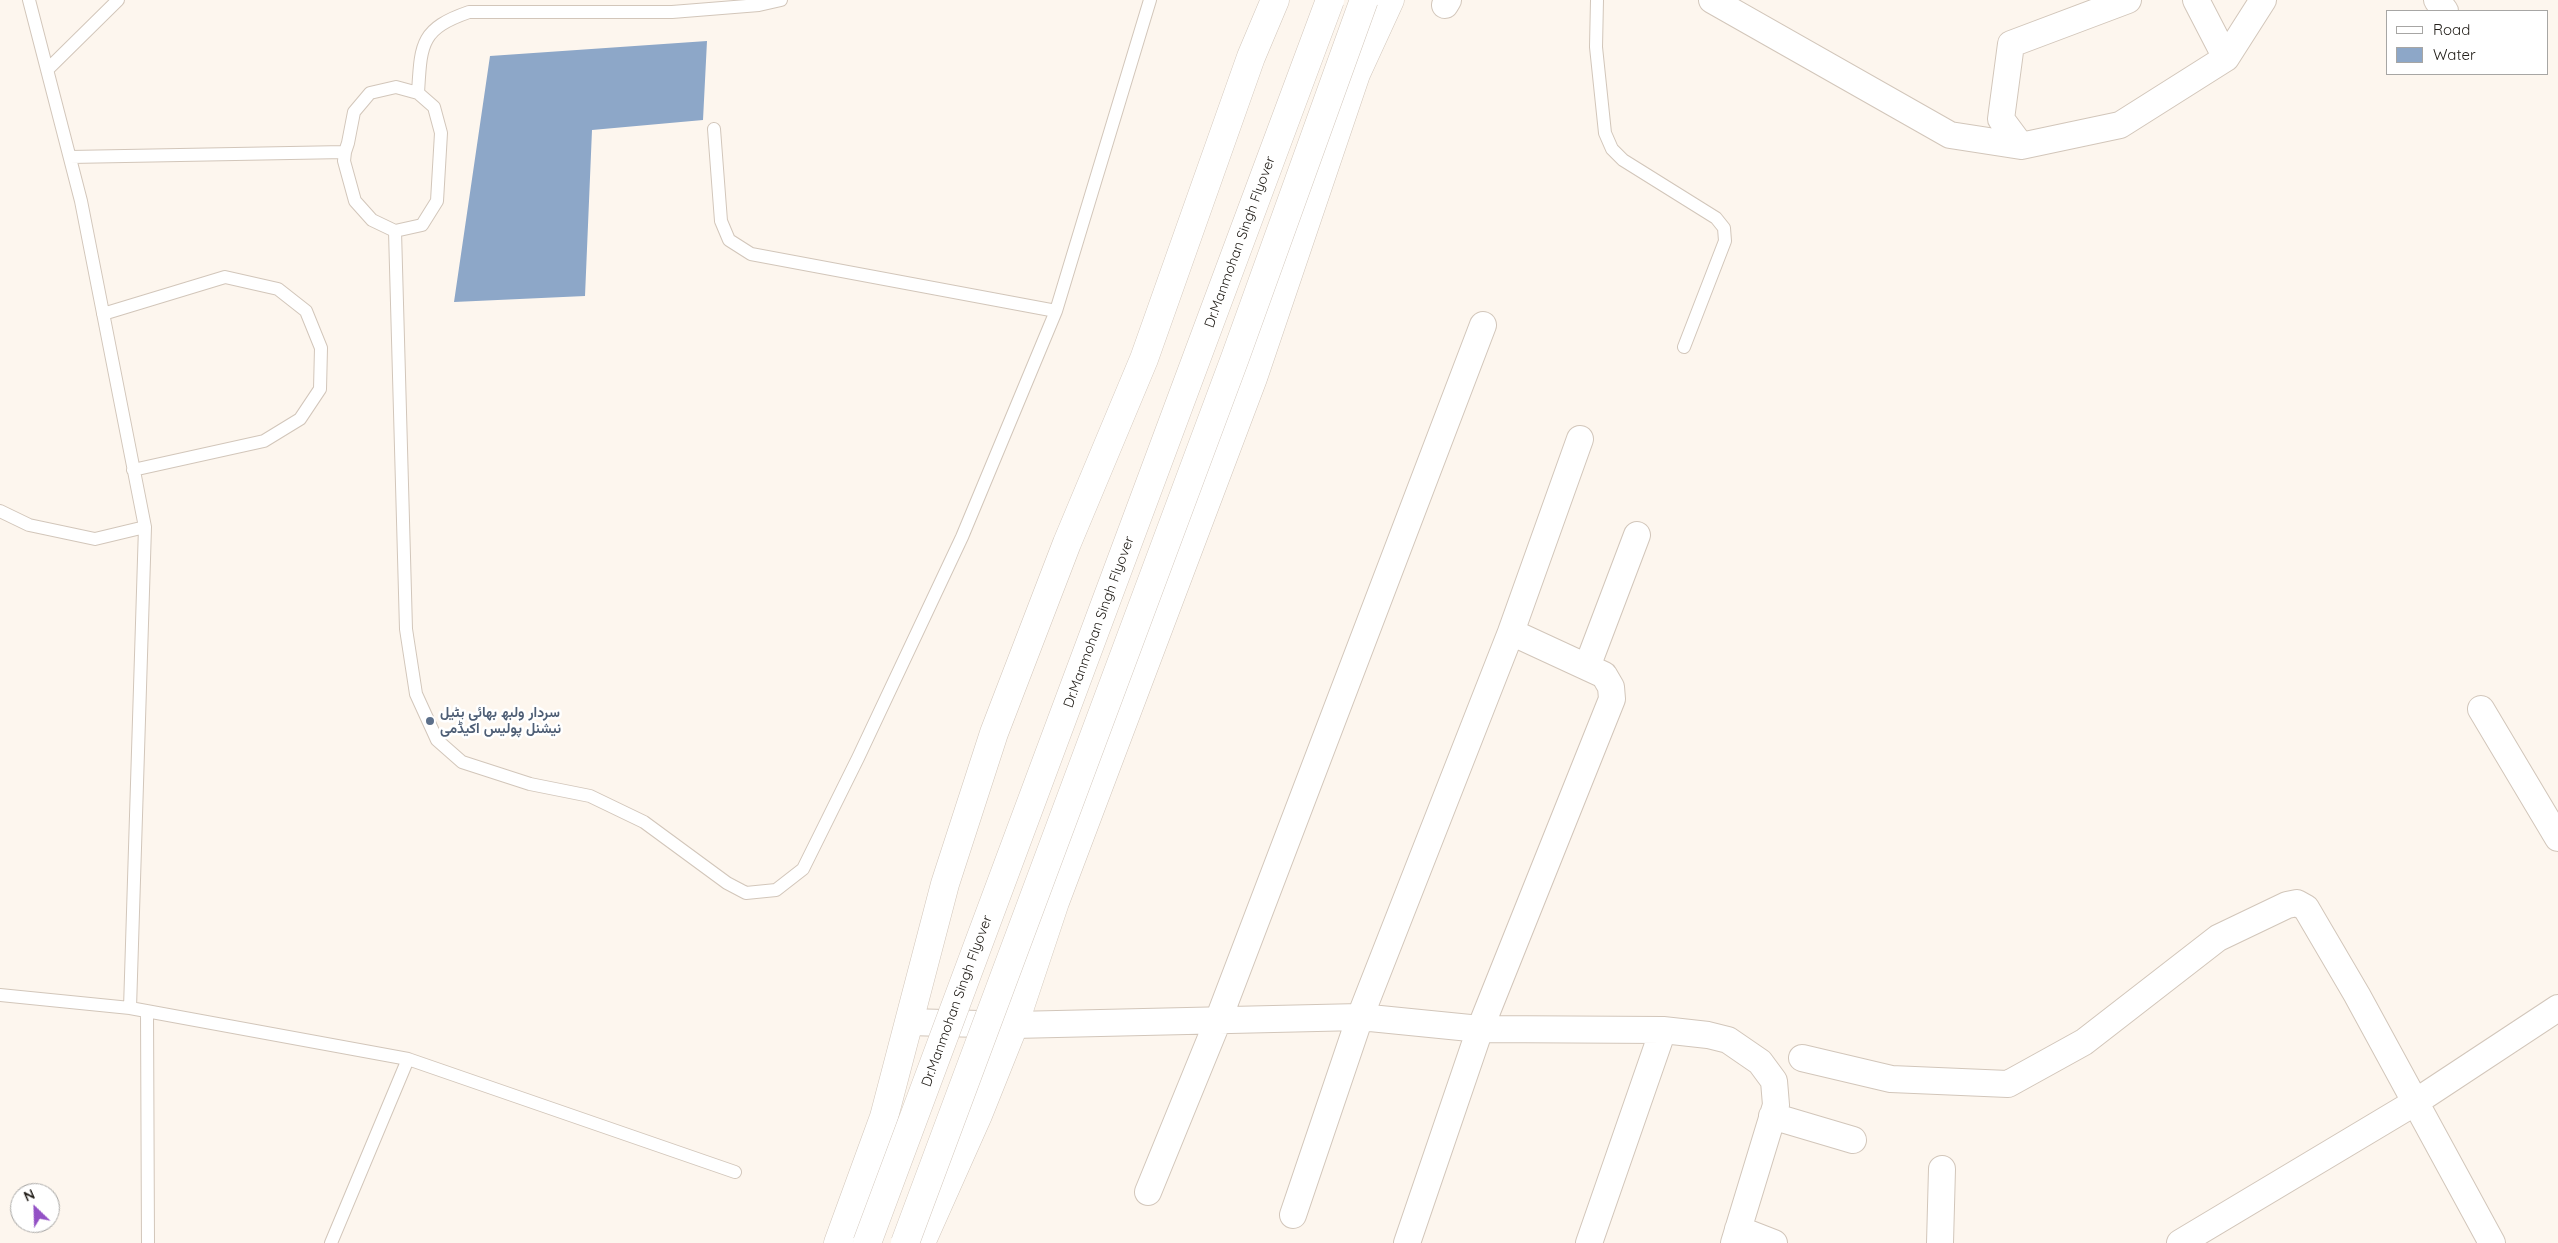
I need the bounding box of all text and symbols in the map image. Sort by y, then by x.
legend [2386,10,2548,75]
text: Road [2433,20,2470,39]
text: Water [2433,45,2476,64]
street label: Dr.Manmohan Singh Flyover [1201,154,1279,330]
street label: Dr.Manmohan Singh Flyover [1060,534,1138,710]
place label: سردار ولبھ بھائی پٹیل نیشنل پولیس اکیڈمی [440,705,561,738]
marker: سردار ولبھ بھائی پٹیل نیشنل پولیس اکیڈمی [424,715,436,727]
street label: Dr.Manmohan Singh Flyover [918,913,996,1089]
north arrow [10,1183,60,1233]
text: N [21,1185,38,1206]

